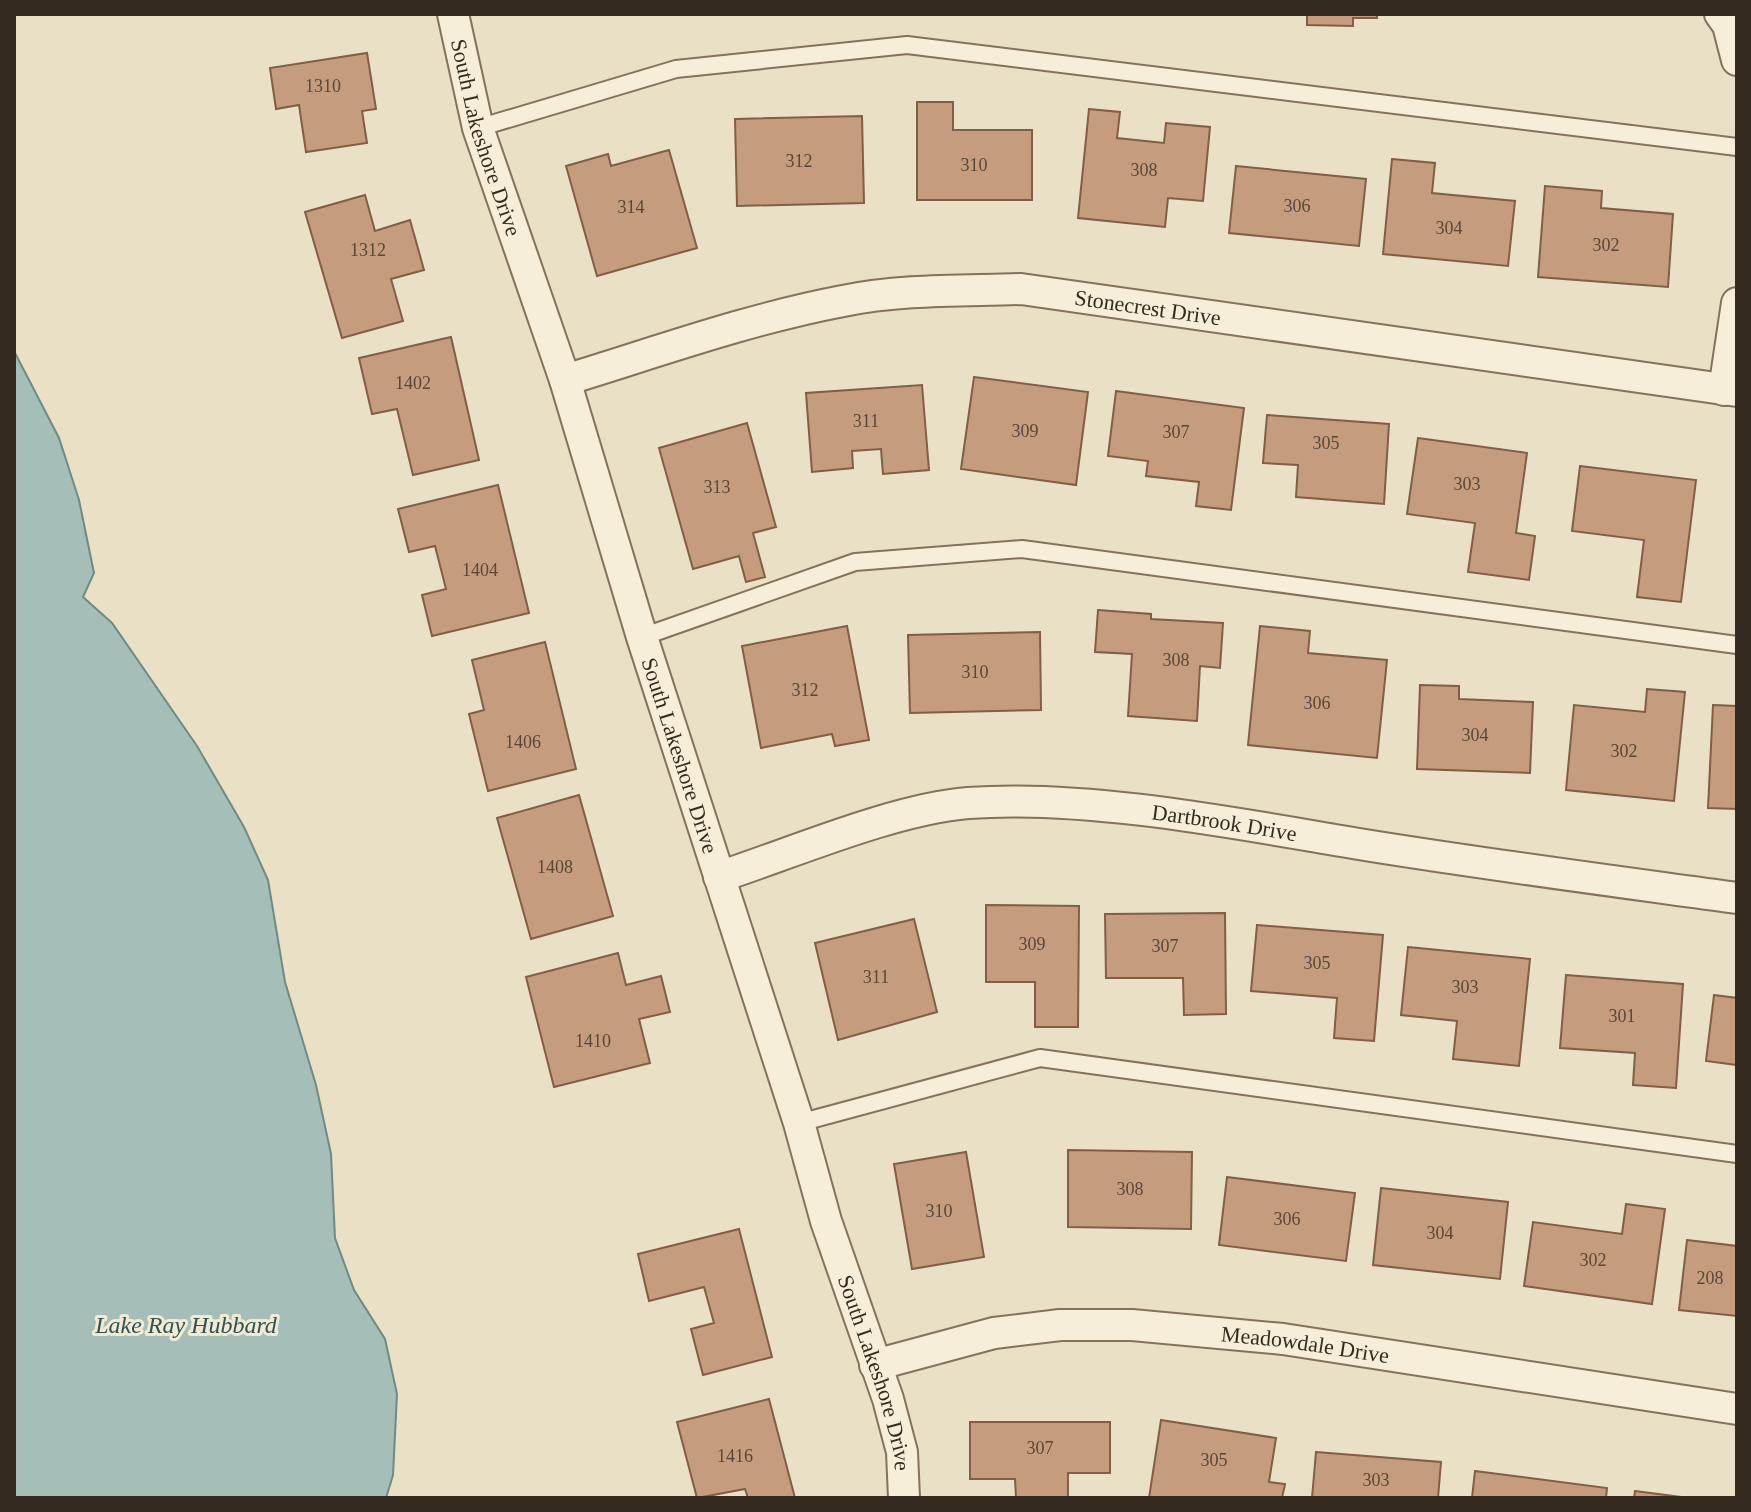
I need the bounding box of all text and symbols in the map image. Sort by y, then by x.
street label: South Lakeshore Drive [446,37,526,239]
house number: 1310 [305,76,341,96]
house number: 312 [786,151,813,171]
house number: 310 [961,155,988,175]
house number: 308 [1131,160,1158,180]
house number: 306 [1284,196,1311,216]
house number: 314 [618,197,645,217]
house number: 304 [1436,218,1463,238]
house number: 302 [1593,235,1620,255]
house number: 1312 [350,240,386,260]
street label: Stonecrest Drive [1073,285,1222,330]
house number: 1402 [395,373,431,393]
house number: 311 [853,411,879,431]
house number: 309 [1012,421,1039,441]
house number: 307 [1163,422,1190,442]
house number: 305 [1313,433,1340,453]
house number: 303 [1454,474,1481,494]
house number: 313 [704,477,731,497]
house number: 1404 [462,560,498,580]
house number: 308 [1163,650,1190,670]
street label: South Lakeshore Drive [636,655,723,857]
house number: 310 [962,662,989,682]
house number: 312 [792,680,819,700]
house number: 306 [1304,693,1331,713]
house number: 304 [1462,725,1489,745]
house number: 1406 [505,732,541,752]
house number: 302 [1611,741,1638,761]
street label: Dartbrook Drive [1150,799,1299,846]
house number: 1408 [537,857,573,877]
house number: 309 [1019,934,1046,954]
house number: 307 [1152,936,1179,956]
house number: 305 [1304,953,1331,973]
house number: 311 [863,967,889,987]
house number: 303 [1452,977,1479,997]
house number: 301 [1609,1006,1636,1026]
house number: 1410 [575,1031,611,1051]
house number: 308 [1117,1179,1144,1199]
house number: 310 [926,1201,953,1221]
house number: 306 [1274,1209,1301,1229]
house number: 304 [1427,1223,1454,1243]
house number: 302 [1580,1250,1607,1270]
house number: 208 [1697,1268,1724,1288]
street label: South Lakeshore Drive [833,1272,915,1471]
water label: Lake Ray Hubbard [94,1312,278,1338]
street label: Meadowdale Drive [1220,1321,1391,1368]
house number: 307 [1027,1438,1054,1458]
house number: 1416 [717,1446,753,1466]
house number: 305 [1201,1450,1228,1470]
house number: 303 [1363,1470,1390,1490]

